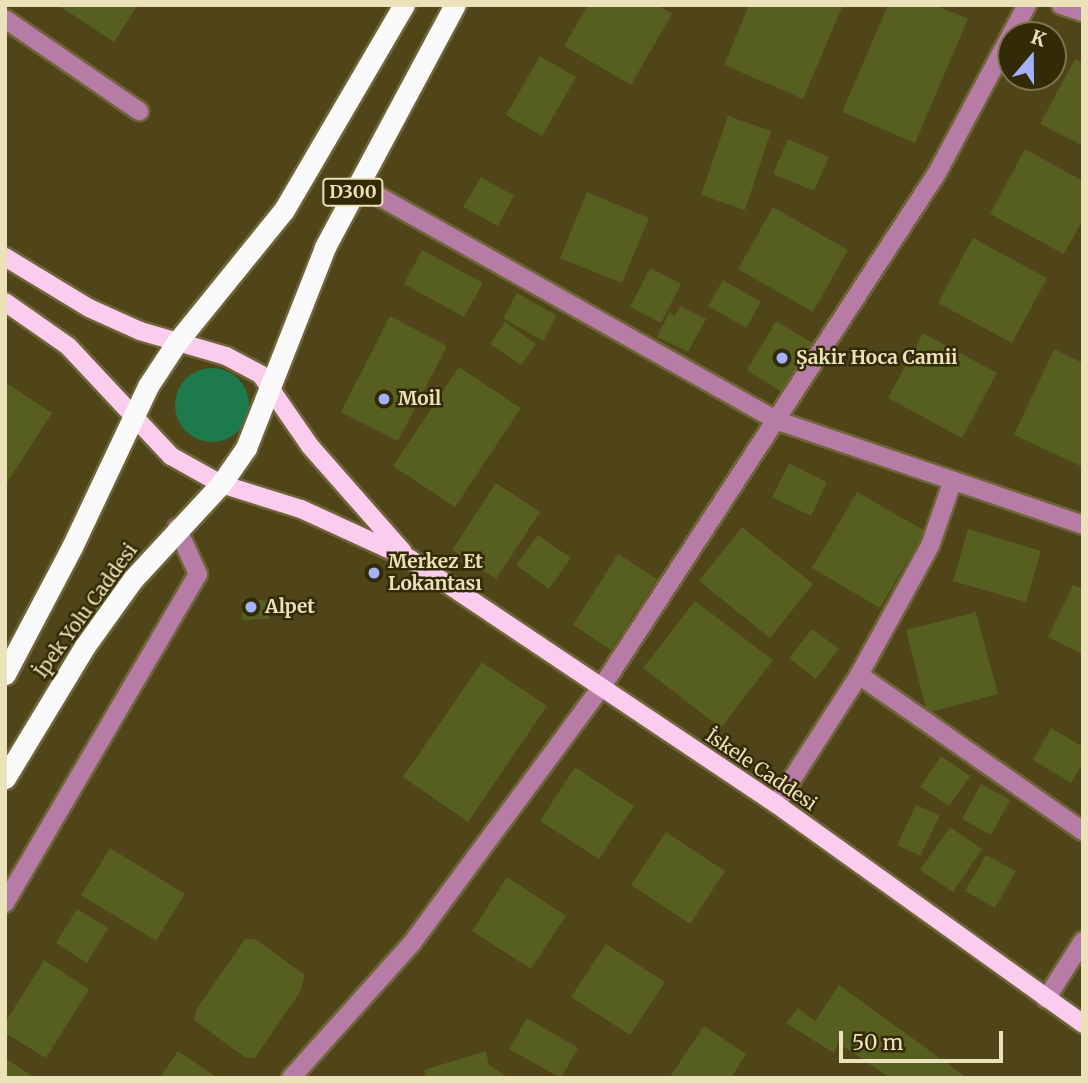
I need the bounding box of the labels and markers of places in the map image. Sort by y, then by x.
place label: Şakir Hoca Camii [796,347,958,369]
marker: Şakir Hoca Camii [774,350,790,366]
place label: Moil [398,388,441,410]
marker: Moil [376,391,392,407]
place label: Merkez Et Lokantası [388,551,483,595]
marker: Merkez Et Lokantası [366,565,382,581]
place label: Alpet [265,596,315,618]
marker: Alpet [243,599,259,615]

